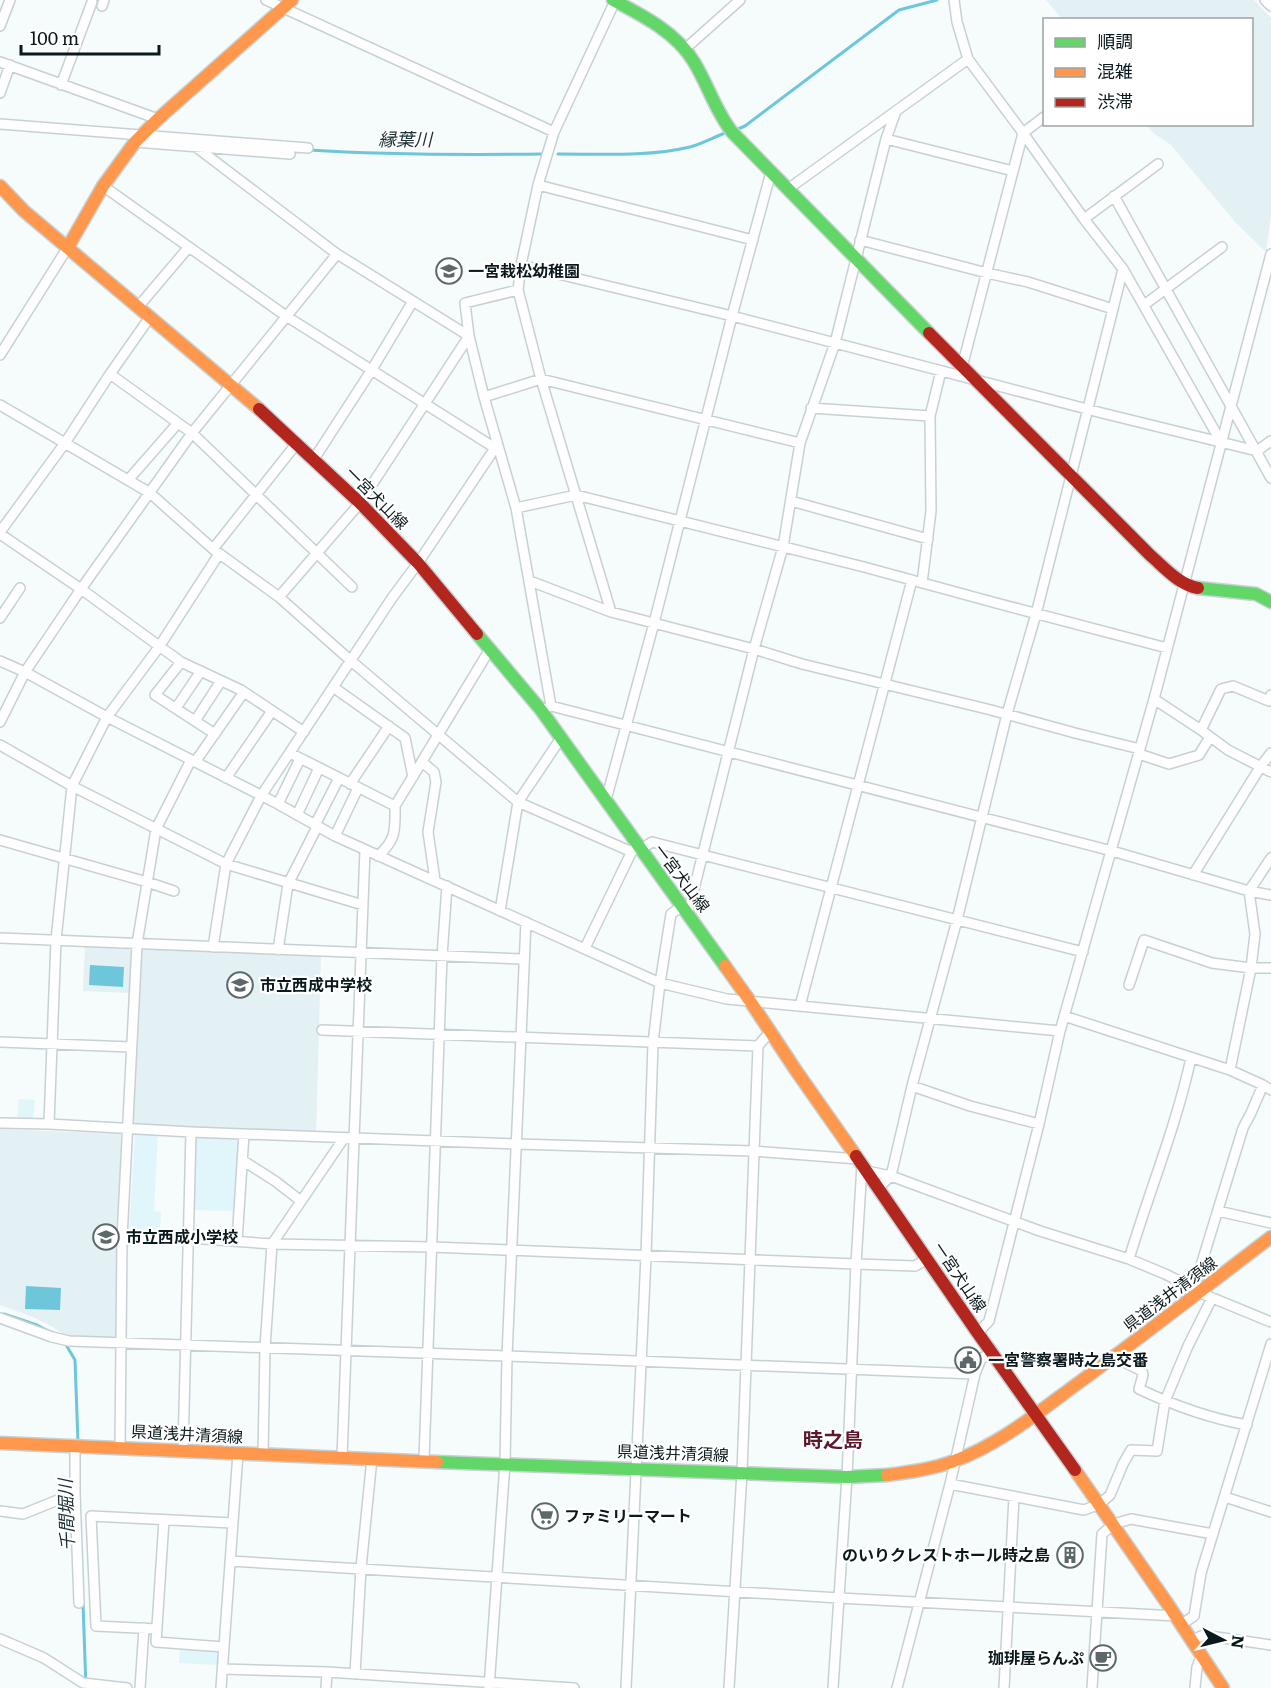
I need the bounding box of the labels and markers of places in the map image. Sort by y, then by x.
school or university icon: 一宮栽松幼稚園 [434,256,464,286]
place label: 一宮栽松幼稚園 [468,258,580,282]
school or university icon: 市立西成中学校 [225,970,255,1000]
place label: 市立西成中学校 [260,972,372,996]
school or university icon: 市立西成小学校 [91,1222,121,1252]
place label: 市立西成小学校 [126,1224,238,1248]
public building icon: 一宮警察署時之島交番 [953,1345,983,1375]
place label: 一宮警察署時之島交番 [988,1347,1148,1371]
supermarket icon: ファミリーマート [530,1501,560,1531]
place label: ファミリーマート [564,1503,692,1527]
building icon: のいりクレストホール時之島 [1055,1540,1085,1570]
place label: のいりクレストホール時之島 [842,1542,1050,1566]
cafe icon: 珈琲屋らんぷ [1088,1643,1118,1673]
place label: 珈琲屋らんぷ [988,1645,1084,1669]

